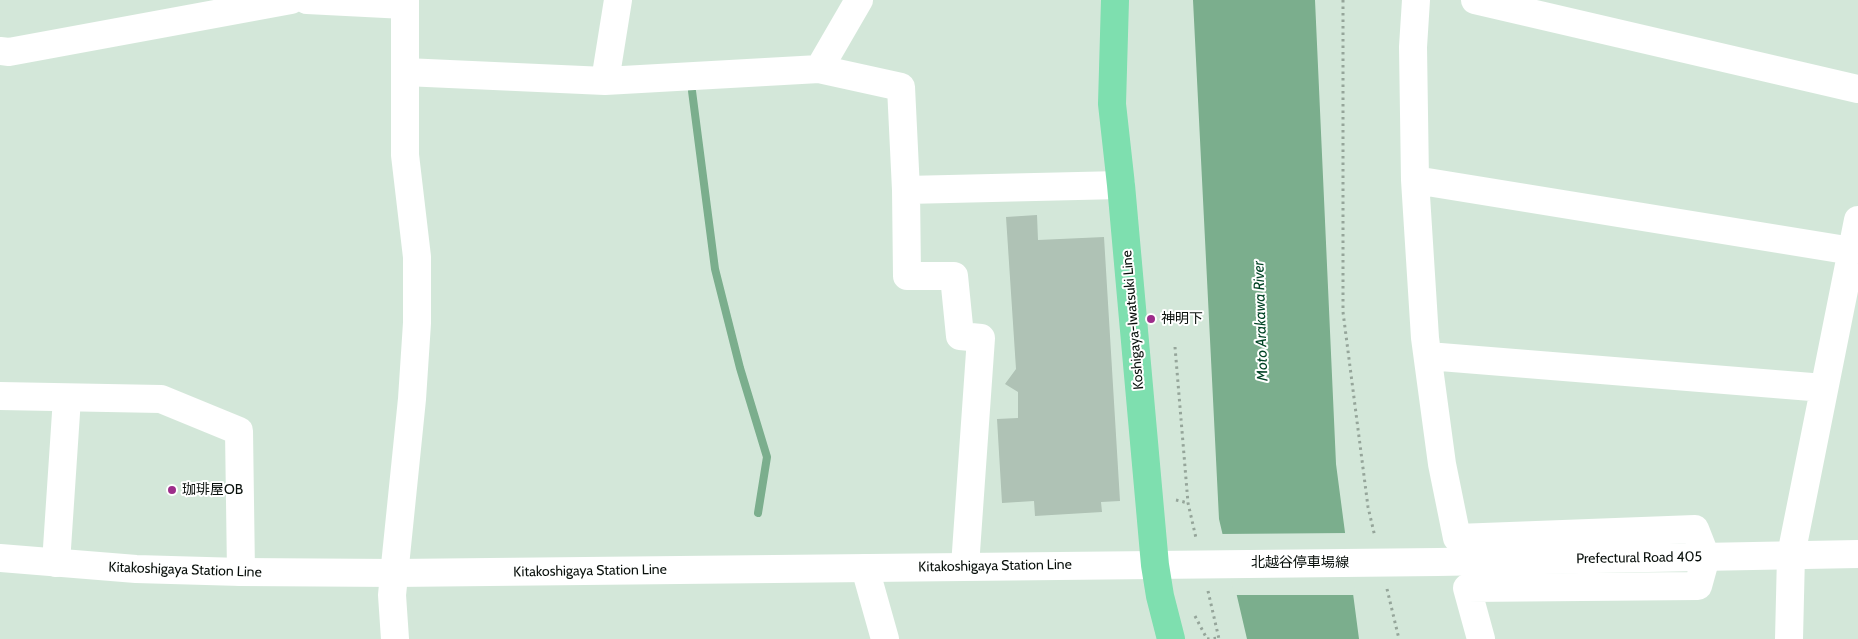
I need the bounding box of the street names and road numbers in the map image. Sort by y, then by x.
street label: Koshigaya-Iwatsuki Line [1119,250,1147,390]
street label: Prefectural Road 405 [1576,549,1702,567]
street label: 北越谷停車場線 [1251,555,1349,571]
street label: Kitakoshigaya Station Line [918,556,1072,576]
street label: Kitakoshigaya Station Line [108,559,262,581]
street label: Kitakoshigaya Station Line [513,561,667,581]

